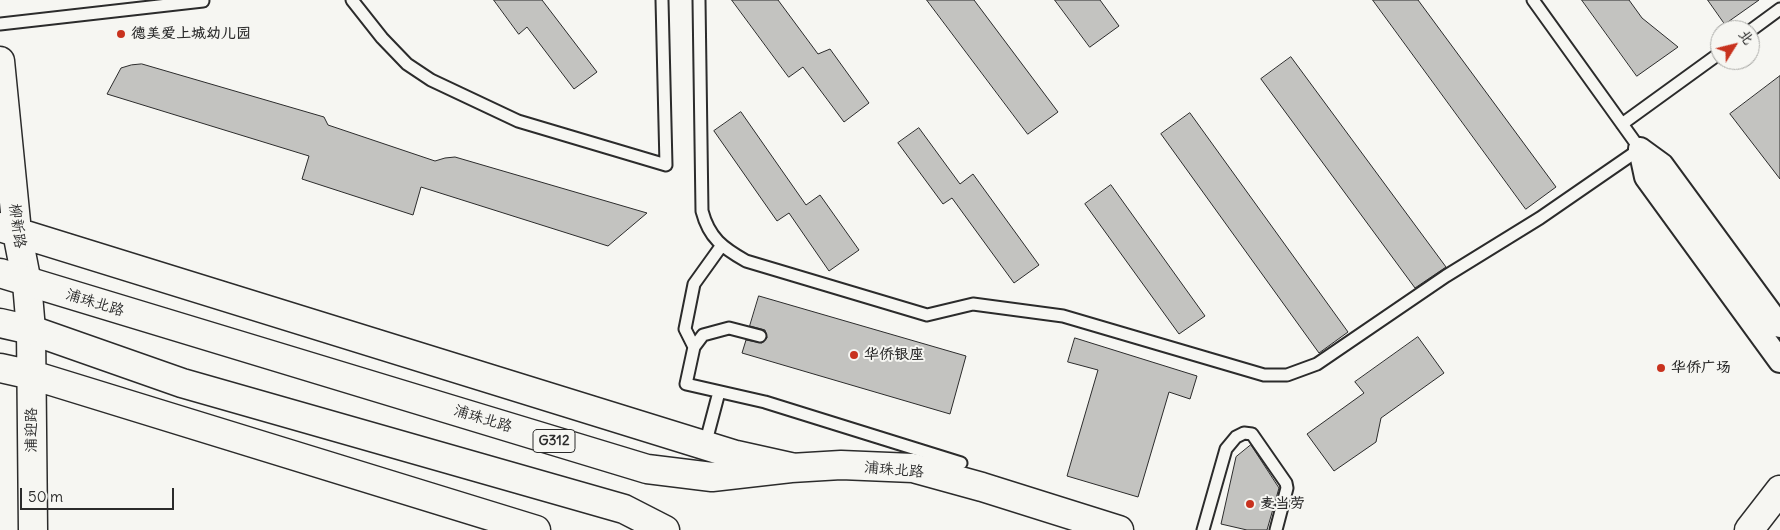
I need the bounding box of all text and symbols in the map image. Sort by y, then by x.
north arrow [1710,20,1760,70]
place label: 德美爱上城幼儿园 [131,25,251,43]
text: 北 [1735,26,1758,48]
marker: 德美爱上城幼儿园 [115,28,127,40]
street label: 柳新路 [5,202,29,250]
street label: 浦珠北路 [64,286,126,320]
place label: 华侨银座 [864,346,924,364]
marker: 华侨银座 [848,349,860,361]
place label: 华侨广场 [1671,359,1731,377]
marker: 华侨广场 [1655,362,1667,374]
street label: 浦珠北路 [452,402,514,436]
street label: 浦迎路 [23,408,41,452]
road number: G312 [533,430,575,452]
street label: 浦珠北路 [863,458,925,482]
scale bar [22,478,176,510]
text: 50 m [28,487,63,506]
place label: 麦当劳 [1260,495,1305,513]
marker: 麦当劳 [1244,498,1256,510]

